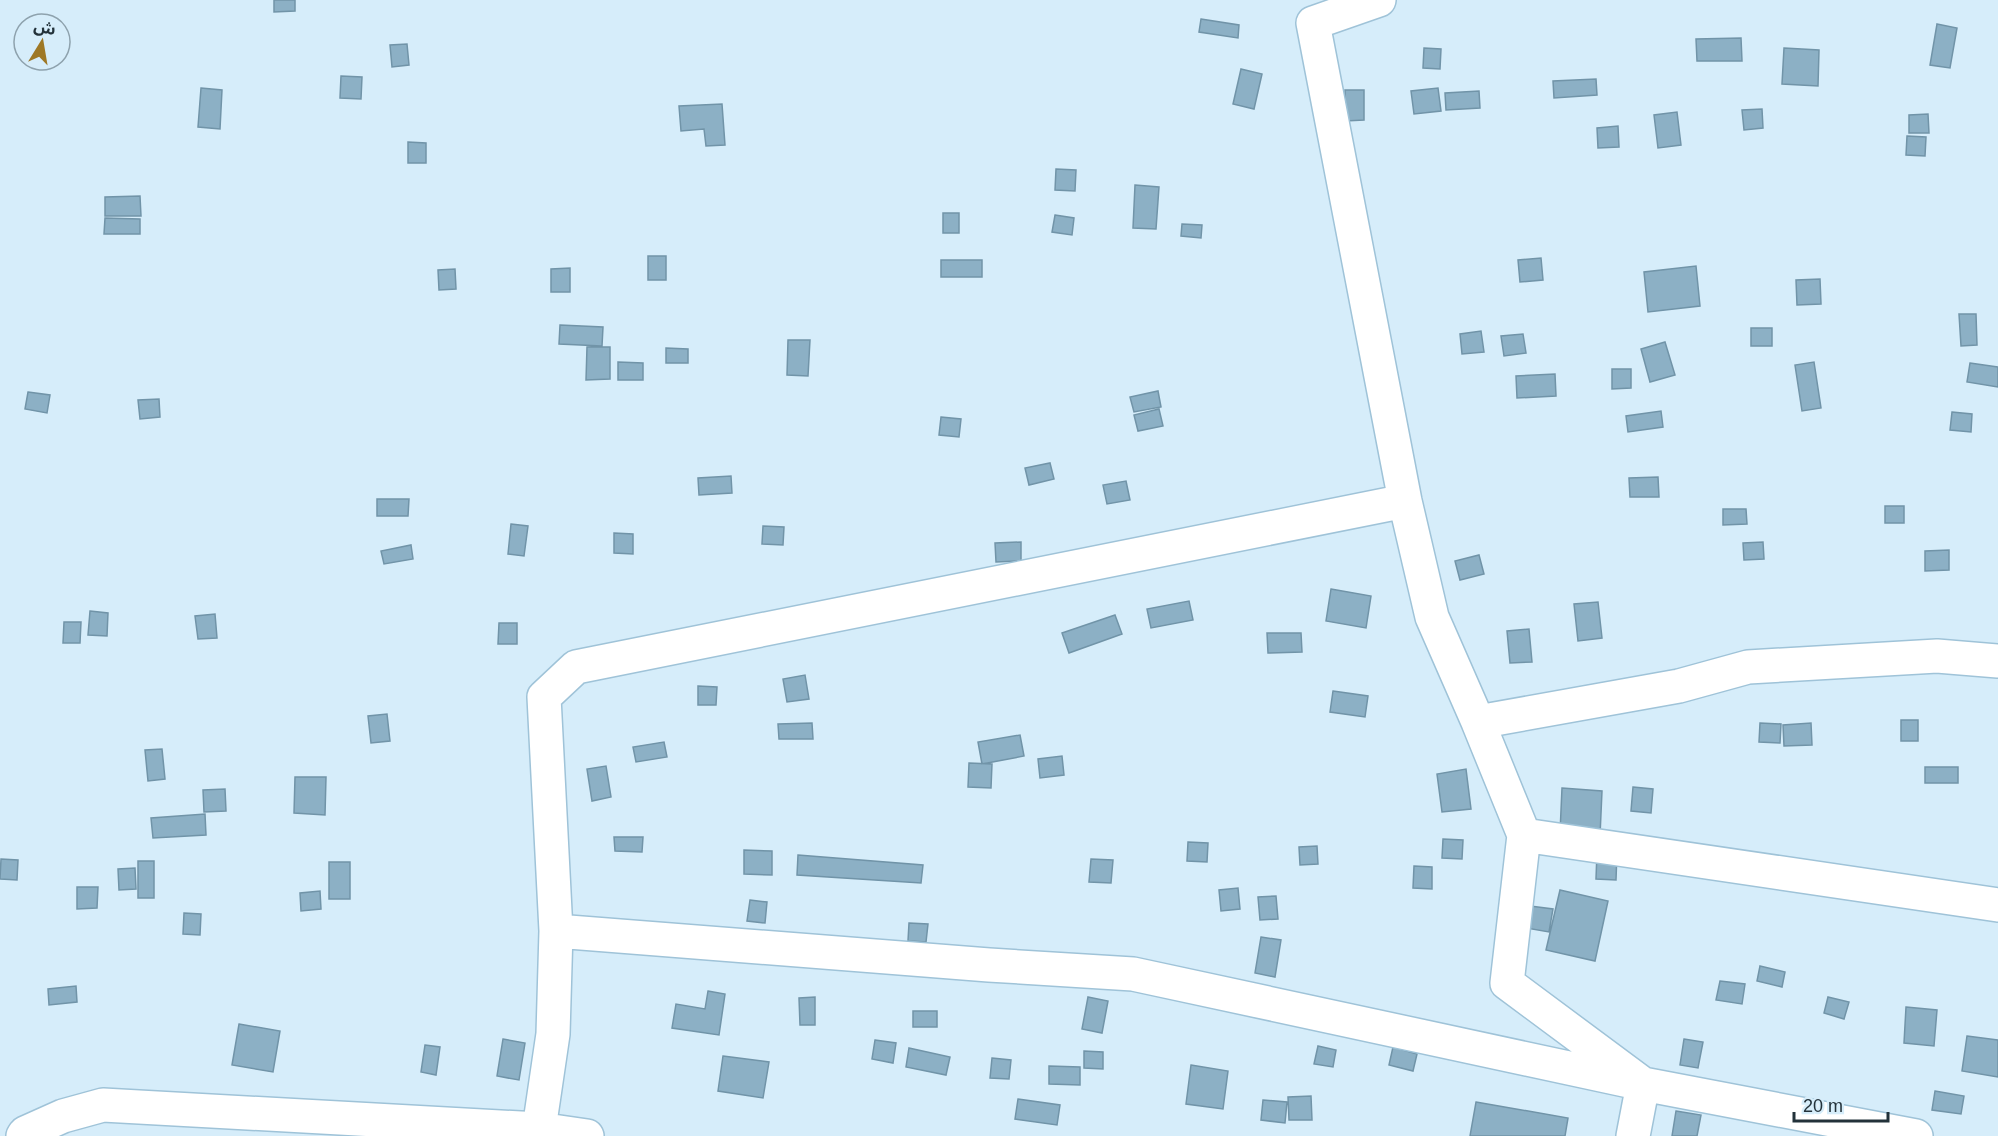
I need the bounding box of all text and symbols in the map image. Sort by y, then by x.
north arrow [12,12,72,72]
text: ش [32,17,57,39]
scale bar [1794,1085,1888,1123]
text: 20 m [1803,1096,1843,1116]

